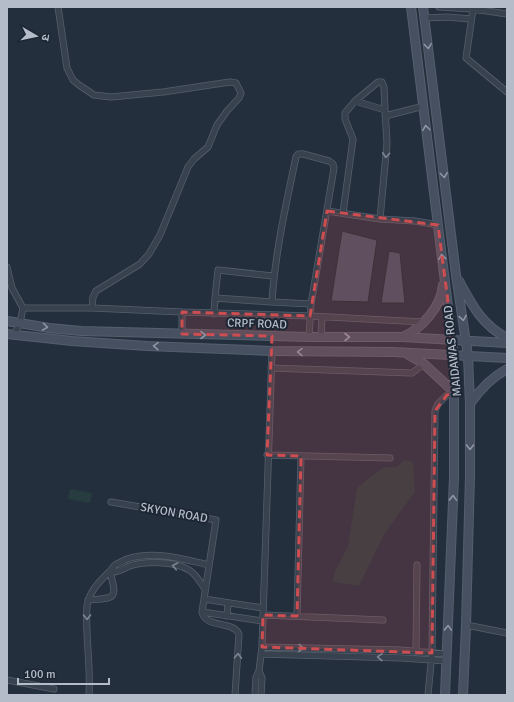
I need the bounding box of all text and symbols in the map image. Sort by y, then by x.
north arrow [16,16,56,56]
text: उ [38,33,52,42]
one-way arrow [423,43,432,49]
one-way arrow [422,125,431,131]
one-way arrow [382,152,391,158]
one-way arrow [440,172,449,178]
one-way arrow [438,254,447,260]
street label: MAIDAWAS ROAD [441,304,465,397]
one-way arrow [458,314,467,321]
street label: CRPF ROAD [227,315,287,333]
one-way arrow [42,323,49,331]
one-way arrow [200,331,206,339]
one-way arrow [344,333,350,341]
one-way arrow [153,342,159,351]
one-way arrow [297,348,303,356]
one-way arrow [466,444,474,450]
one-way arrow [449,495,458,501]
street label: SKYON ROAD [139,500,209,526]
one-way arrow [172,562,179,570]
one-way arrow [83,614,91,620]
one-way arrow [444,625,452,631]
one-way arrow [298,644,304,652]
one-way arrow [233,653,242,659]
one-way arrow [377,653,383,661]
scale bar [18,660,109,686]
text: 100 m [24,667,56,682]

